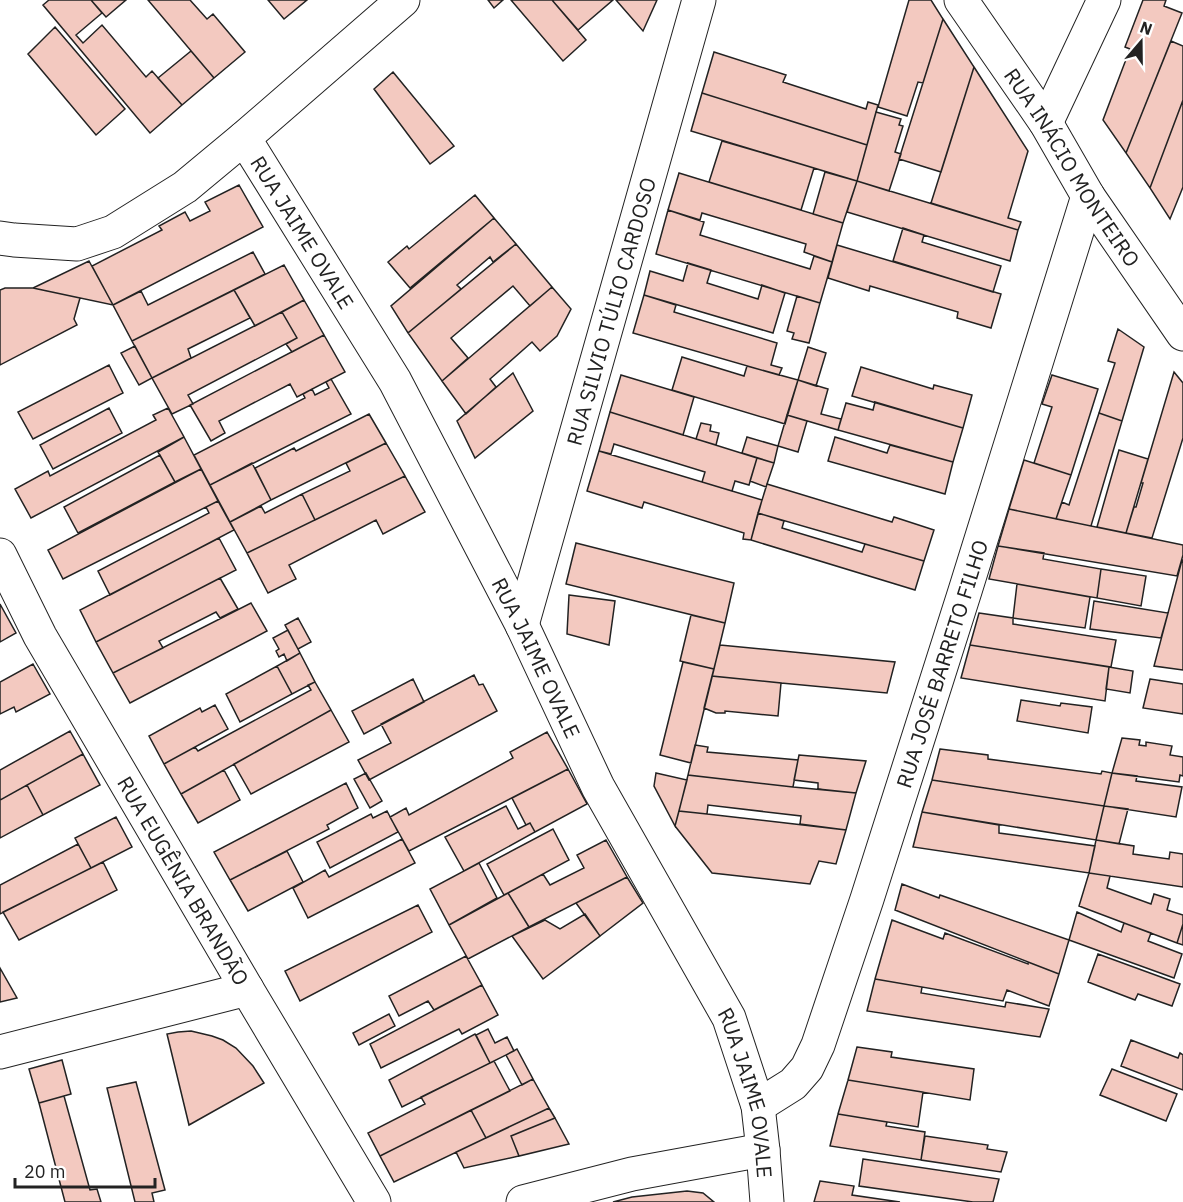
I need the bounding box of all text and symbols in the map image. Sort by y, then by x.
north arrow [1111,12,1171,72]
text: N [1137,17,1155,39]
street label: RUA INÁCIO MONTEIRO [998,62,1146,272]
street label: RUA JAIME OVALE [244,150,361,314]
street label: RUA SILVIO TÚLIO CARDOSO [560,174,662,449]
street label: RUA JOSÉ BARRETO FILHO [889,536,994,791]
street label: RUA JAIME OVALE [486,573,587,743]
street label: RUA EUGÊNIA BRANDÃO [111,771,256,990]
street label: RUA JAIME OVALE [712,1002,779,1179]
scale bar [15,1151,154,1189]
text: 20 m [24,1160,66,1183]

